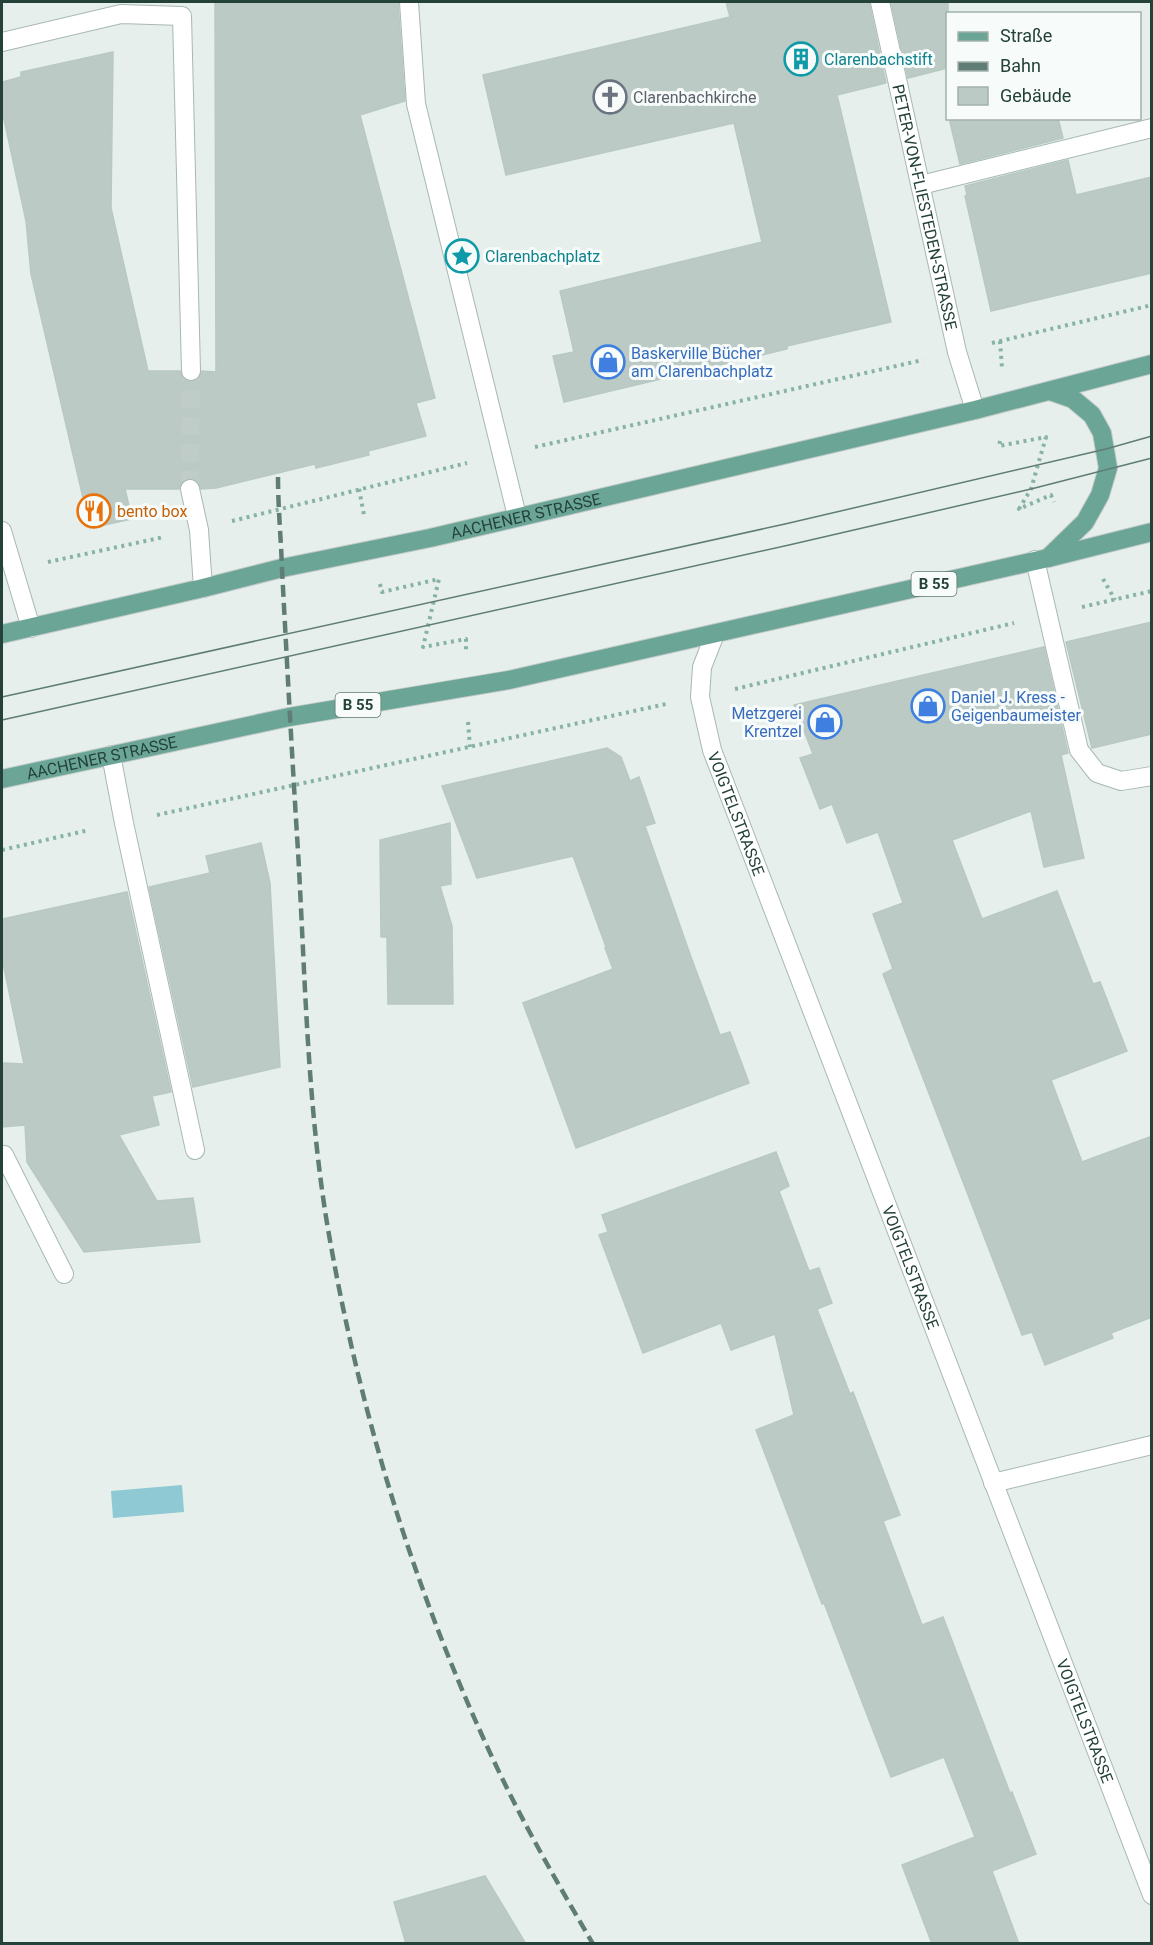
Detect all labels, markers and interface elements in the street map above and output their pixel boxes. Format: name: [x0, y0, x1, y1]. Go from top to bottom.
legend: [946, 12, 1141, 120]
text: Straße: [1000, 25, 1052, 46]
building icon: Clarenbachstift: [783, 41, 819, 77]
place label: Clarenbachstift: [824, 50, 933, 69]
text: Bahn: [1000, 55, 1041, 76]
church icon: Clarenbachkirche: [592, 79, 628, 115]
street label: PETER-VON-FLIESTEDEN-STRASSE: [889, 82, 961, 332]
text: Gebäude: [1000, 85, 1071, 106]
place label: Clarenbachkirche: [633, 88, 756, 107]
place icon: Clarenbachplatz: [444, 238, 480, 274]
place label: Clarenbachplatz: [485, 247, 600, 266]
shop icon: Baskerville Bücher am Clarenbachplatz: [590, 344, 626, 380]
place label: Baskerville Bücher am Clarenbachplatz: [631, 344, 773, 381]
street label: AACHENER STRASSE: [449, 489, 603, 542]
restaurant icon: bento box: [76, 493, 112, 529]
place label: bento box: [117, 502, 187, 521]
road number: B 55: [912, 572, 956, 596]
shop icon: Daniel J. Kress - Geigenbaumeister: [910, 688, 946, 724]
place label: Daniel J. Kress - Geigenbaumeister: [951, 688, 1081, 725]
road number: B 55: [336, 693, 380, 717]
place label: Metzgerei Krentzel: [731, 704, 802, 741]
shop icon: Metzgerei Krentzel: [807, 704, 843, 740]
street label: AACHENER STRASSE: [25, 732, 179, 783]
street label: VOIGTELSTRASSE: [704, 749, 769, 878]
street label: VOIGTELSTRASSE: [878, 1203, 943, 1332]
street label: VOIGTELSTRASSE: [1053, 1656, 1117, 1785]

